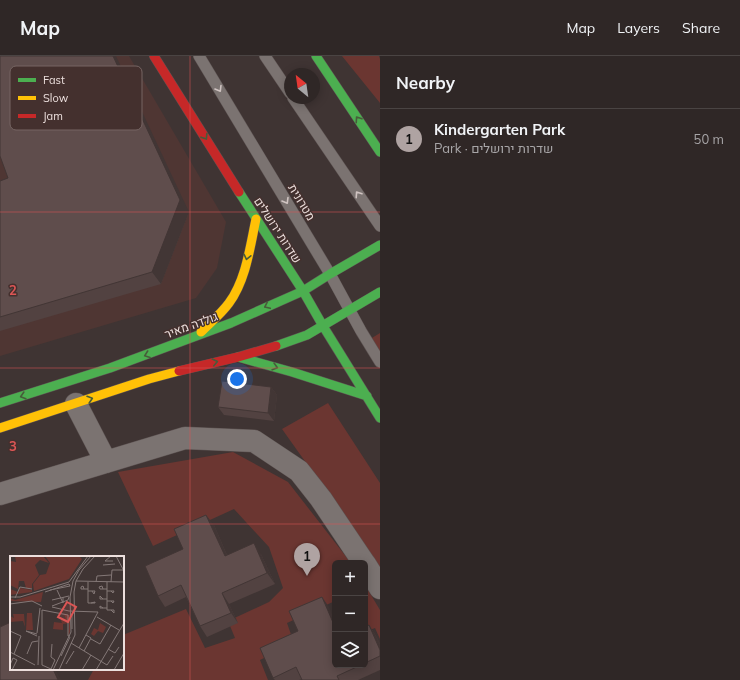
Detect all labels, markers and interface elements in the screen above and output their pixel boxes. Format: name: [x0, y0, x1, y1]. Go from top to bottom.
text: Map: [20, 16, 60, 40]
text: Map: [566, 19, 595, 37]
text: Layers: [617, 19, 660, 37]
text: Share: [682, 19, 720, 37]
legend: [10, 66, 142, 130]
north arrow: [284, 68, 320, 104]
text: Nearby: [396, 72, 455, 93]
text: Fast: [43, 73, 65, 87]
one-way arrow: [214, 85, 222, 92]
text: Slow: [43, 91, 69, 105]
text: Jam: [43, 109, 63, 123]
one-way arrow: [355, 116, 363, 123]
text: Kindergarten Park: [434, 120, 565, 139]
text: 1: [405, 131, 413, 147]
text: 50 m: [694, 131, 724, 147]
one-way arrow: [200, 133, 207, 140]
text: Park · שדרות ירושלים: [434, 140, 553, 156]
street label: מטרונית: [285, 181, 319, 223]
one-way arrow: [356, 191, 363, 198]
street label: שדרות ירושלים: [251, 194, 305, 266]
one-way arrow: [281, 197, 289, 204]
one-way arrow: [244, 254, 252, 260]
text: 2: [9, 282, 17, 298]
one-way arrow: [264, 301, 272, 309]
street label: גולדה מאיר: [162, 308, 220, 342]
one-way arrow: [143, 350, 150, 358]
one-way arrow: [211, 358, 218, 367]
one-way arrow: [272, 362, 279, 371]
your location: [227, 369, 247, 389]
one-way arrow: [20, 391, 27, 400]
one-way arrow: [87, 395, 94, 404]
text: 3: [9, 438, 17, 454]
pin: 1: [294, 543, 320, 576]
inset map: [10, 556, 124, 670]
map controls: [332, 560, 368, 668]
button: +: [332, 560, 368, 596]
button: −: [332, 596, 368, 632]
button: layers: [332, 632, 368, 668]

